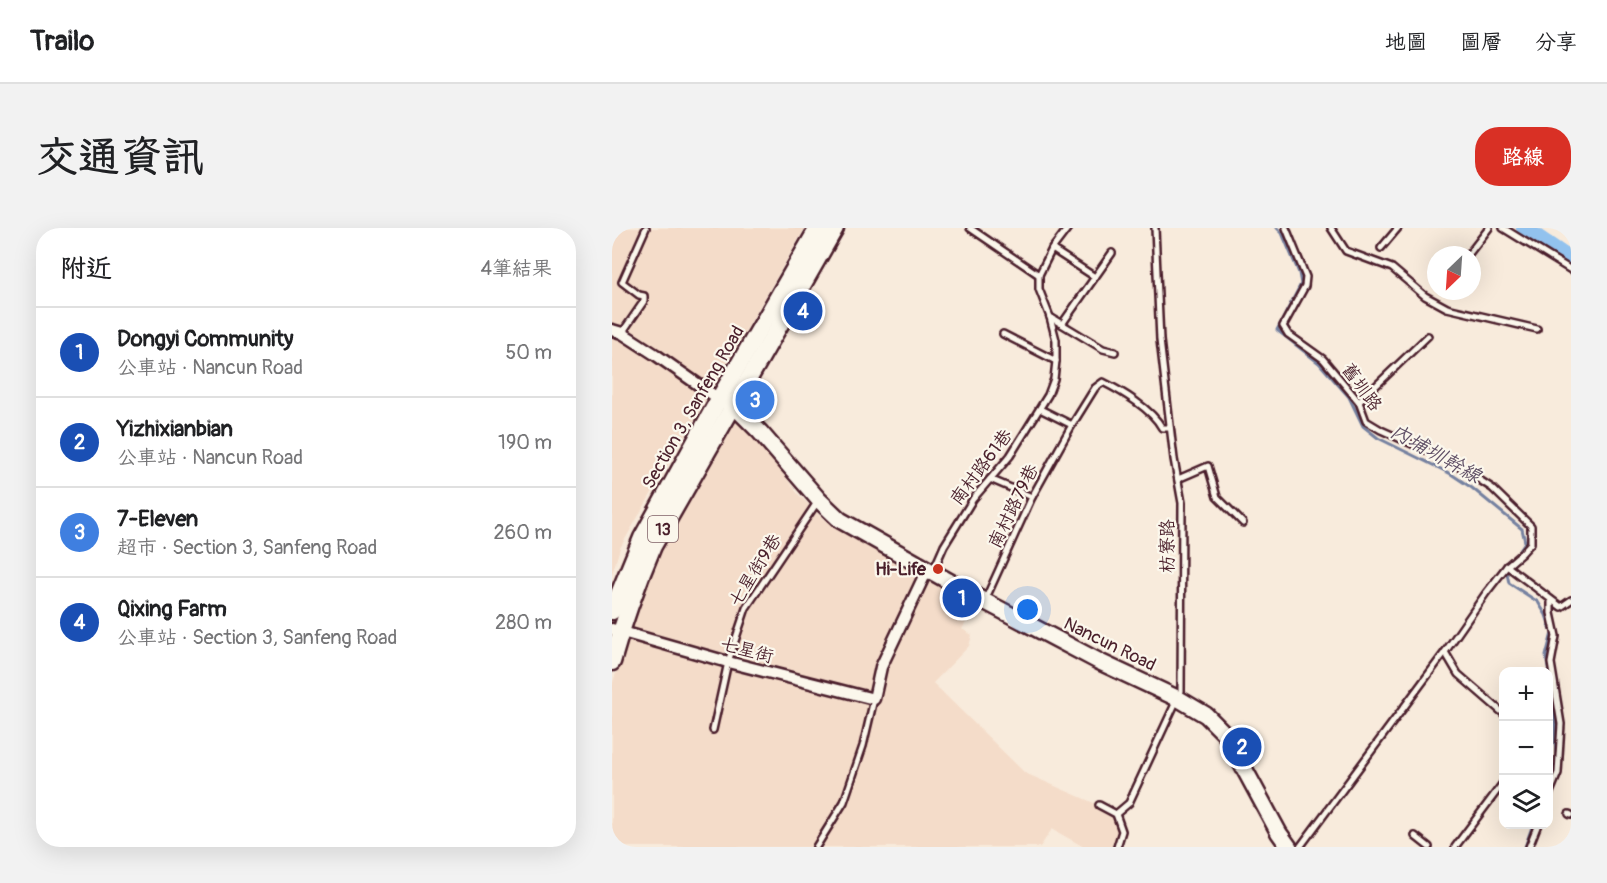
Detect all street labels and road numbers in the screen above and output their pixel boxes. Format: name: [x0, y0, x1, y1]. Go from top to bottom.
street label: Section 3, Sanfeng Road: [637, 321, 750, 493]
street label: 舊圳路: [1336, 359, 1387, 416]
street label: 南村路61巷: [945, 425, 1018, 510]
street label: 南村路79巷: [983, 460, 1044, 552]
road number: 13: [648, 516, 678, 542]
street label: 枋寮路: [1156, 519, 1179, 573]
street label: 七星街9巷: [724, 530, 787, 611]
street label: Nancun Road: [1060, 612, 1160, 677]
street label: 七星街: [718, 632, 776, 669]

